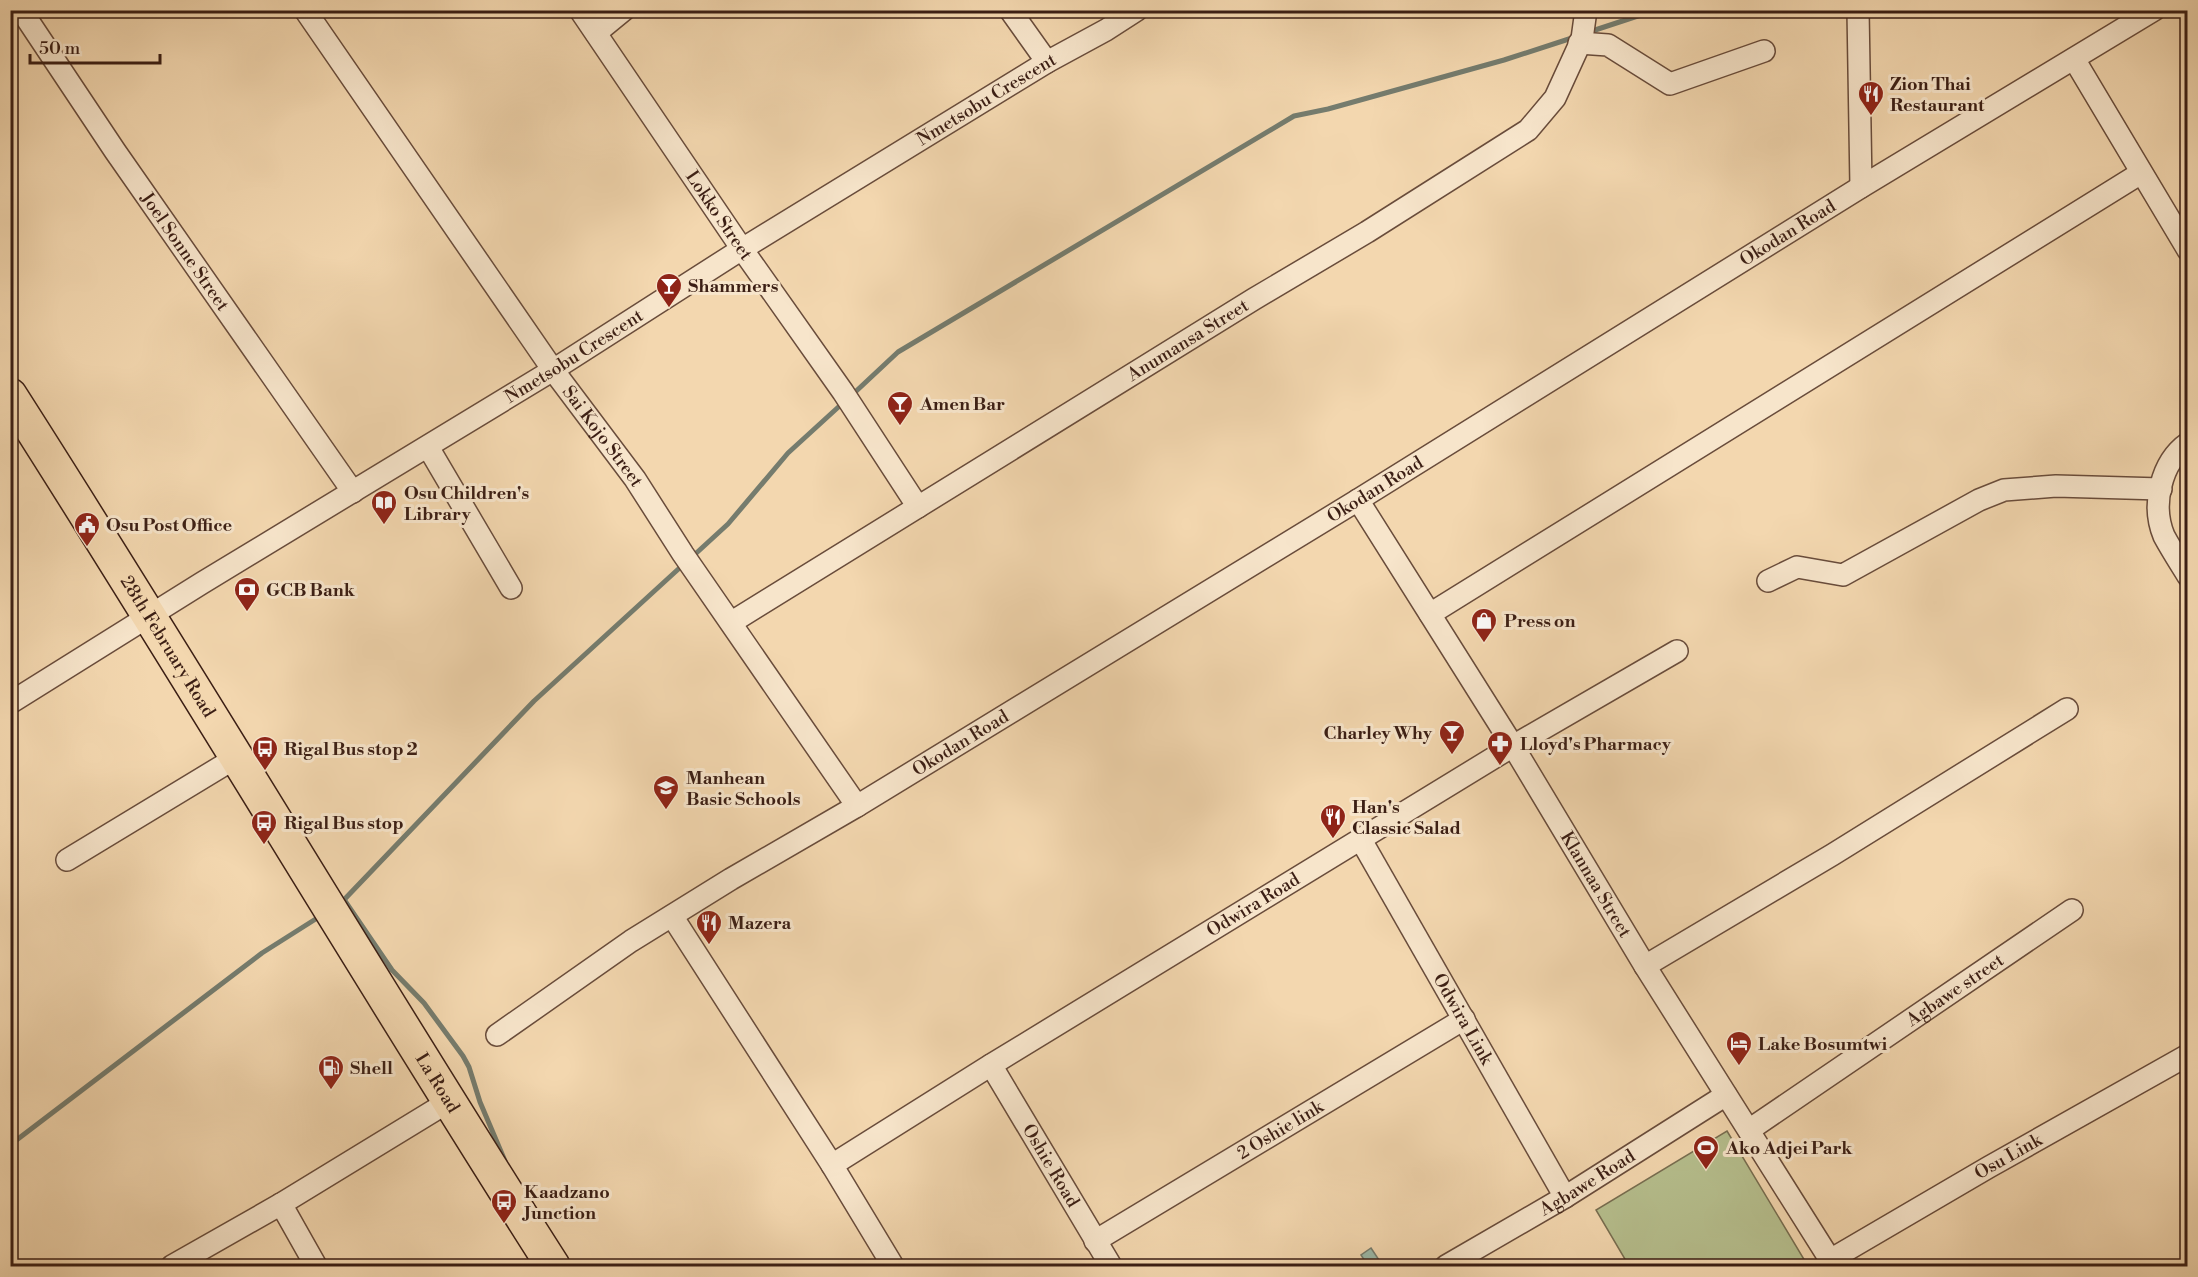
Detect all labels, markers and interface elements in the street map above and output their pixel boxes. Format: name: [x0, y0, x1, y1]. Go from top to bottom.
scale bar: [30, 27, 160, 65]
text: 50 m: [39, 37, 81, 60]
street label: Nmetsobu Crescent: [912, 48, 1060, 151]
place label: Zion Thai Restaurant: [1890, 73, 1985, 117]
restaurant icon: Zion Thai Restaurant: [1856, 79, 1886, 117]
street label: Lokko Street: [681, 166, 758, 265]
street label: Joel Sonne Street: [135, 187, 235, 316]
street label: Okodan Road: [1735, 194, 1841, 271]
bar icon: Shammers: [654, 271, 684, 309]
place label: Shammers: [688, 275, 779, 298]
street label: Anumansa Street: [1122, 293, 1253, 387]
street label: Nmetsobu Crescent: [500, 304, 648, 408]
street label: Sai Kojo Street: [557, 381, 649, 492]
bar icon: Amen Bar: [885, 389, 915, 427]
place label: Amen Bar: [919, 393, 1005, 416]
street label: Okodan Road: [1323, 450, 1428, 528]
place label: Osu Children's Library: [404, 482, 529, 526]
library icon: Osu Children's Library: [369, 488, 399, 526]
public building icon: Osu Post Office: [72, 510, 102, 548]
place label: Osu Post Office: [106, 514, 233, 537]
street label: 28th February Road: [115, 571, 221, 722]
bank icon: GCB Bank: [232, 575, 262, 613]
place label: GCB Bank: [266, 579, 356, 602]
shop icon: Press on: [1469, 606, 1499, 644]
place label: Press on: [1504, 610, 1576, 633]
street label: Okodan Road: [908, 704, 1013, 781]
bar icon: Charley Why: [1437, 718, 1467, 756]
place label: Charley Why: [1324, 722, 1433, 745]
pharmacy icon: Lloyd's Pharmacy: [1485, 729, 1515, 767]
place label: Lloyd's Pharmacy: [1520, 733, 1672, 756]
bus stop icon: Rigal Bus stop 2: [250, 734, 280, 772]
place label: Rigal Bus stop 2: [284, 738, 418, 761]
place label: Manhean Basic Schools: [686, 767, 801, 811]
school or university icon: Manhean Basic Schools: [651, 773, 681, 811]
place label: Han's Classic Salad: [1352, 796, 1461, 840]
restaurant icon: Han's Classic Salad: [1318, 802, 1348, 840]
bus stop icon: Rigal Bus stop: [249, 808, 279, 846]
place label: Rigal Bus stop: [284, 812, 404, 835]
street label: Klannaa Street: [1555, 827, 1637, 942]
street label: Odwira Road: [1202, 867, 1305, 942]
restaurant icon: Mazera: [694, 908, 724, 946]
place label: Mazera: [728, 912, 792, 935]
street label: Agbawe street: [1901, 948, 2009, 1032]
street label: Odwira Link: [1428, 969, 1499, 1070]
hotel icon: Lake Bosumtwi: [1724, 1029, 1754, 1067]
place label: Lake Bosumtwi: [1758, 1033, 1887, 1056]
street label: La Road: [410, 1049, 465, 1118]
fuel station icon: Shell: [316, 1053, 346, 1091]
place label: Shell: [350, 1057, 393, 1080]
street label: 2 Oshie link: [1233, 1094, 1329, 1164]
street label: Oshie Road: [1017, 1120, 1085, 1212]
street label: Osu Link: [1970, 1127, 2047, 1185]
sports icon: Ako Adjei Park: [1691, 1133, 1721, 1171]
place label: Ako Adjei Park: [1725, 1137, 1853, 1160]
street label: Agbawe Road: [1534, 1144, 1640, 1221]
place label: Kaadzano Junction: [521, 1181, 610, 1225]
bus stop icon: Kaadzano Junction: [489, 1187, 519, 1225]

